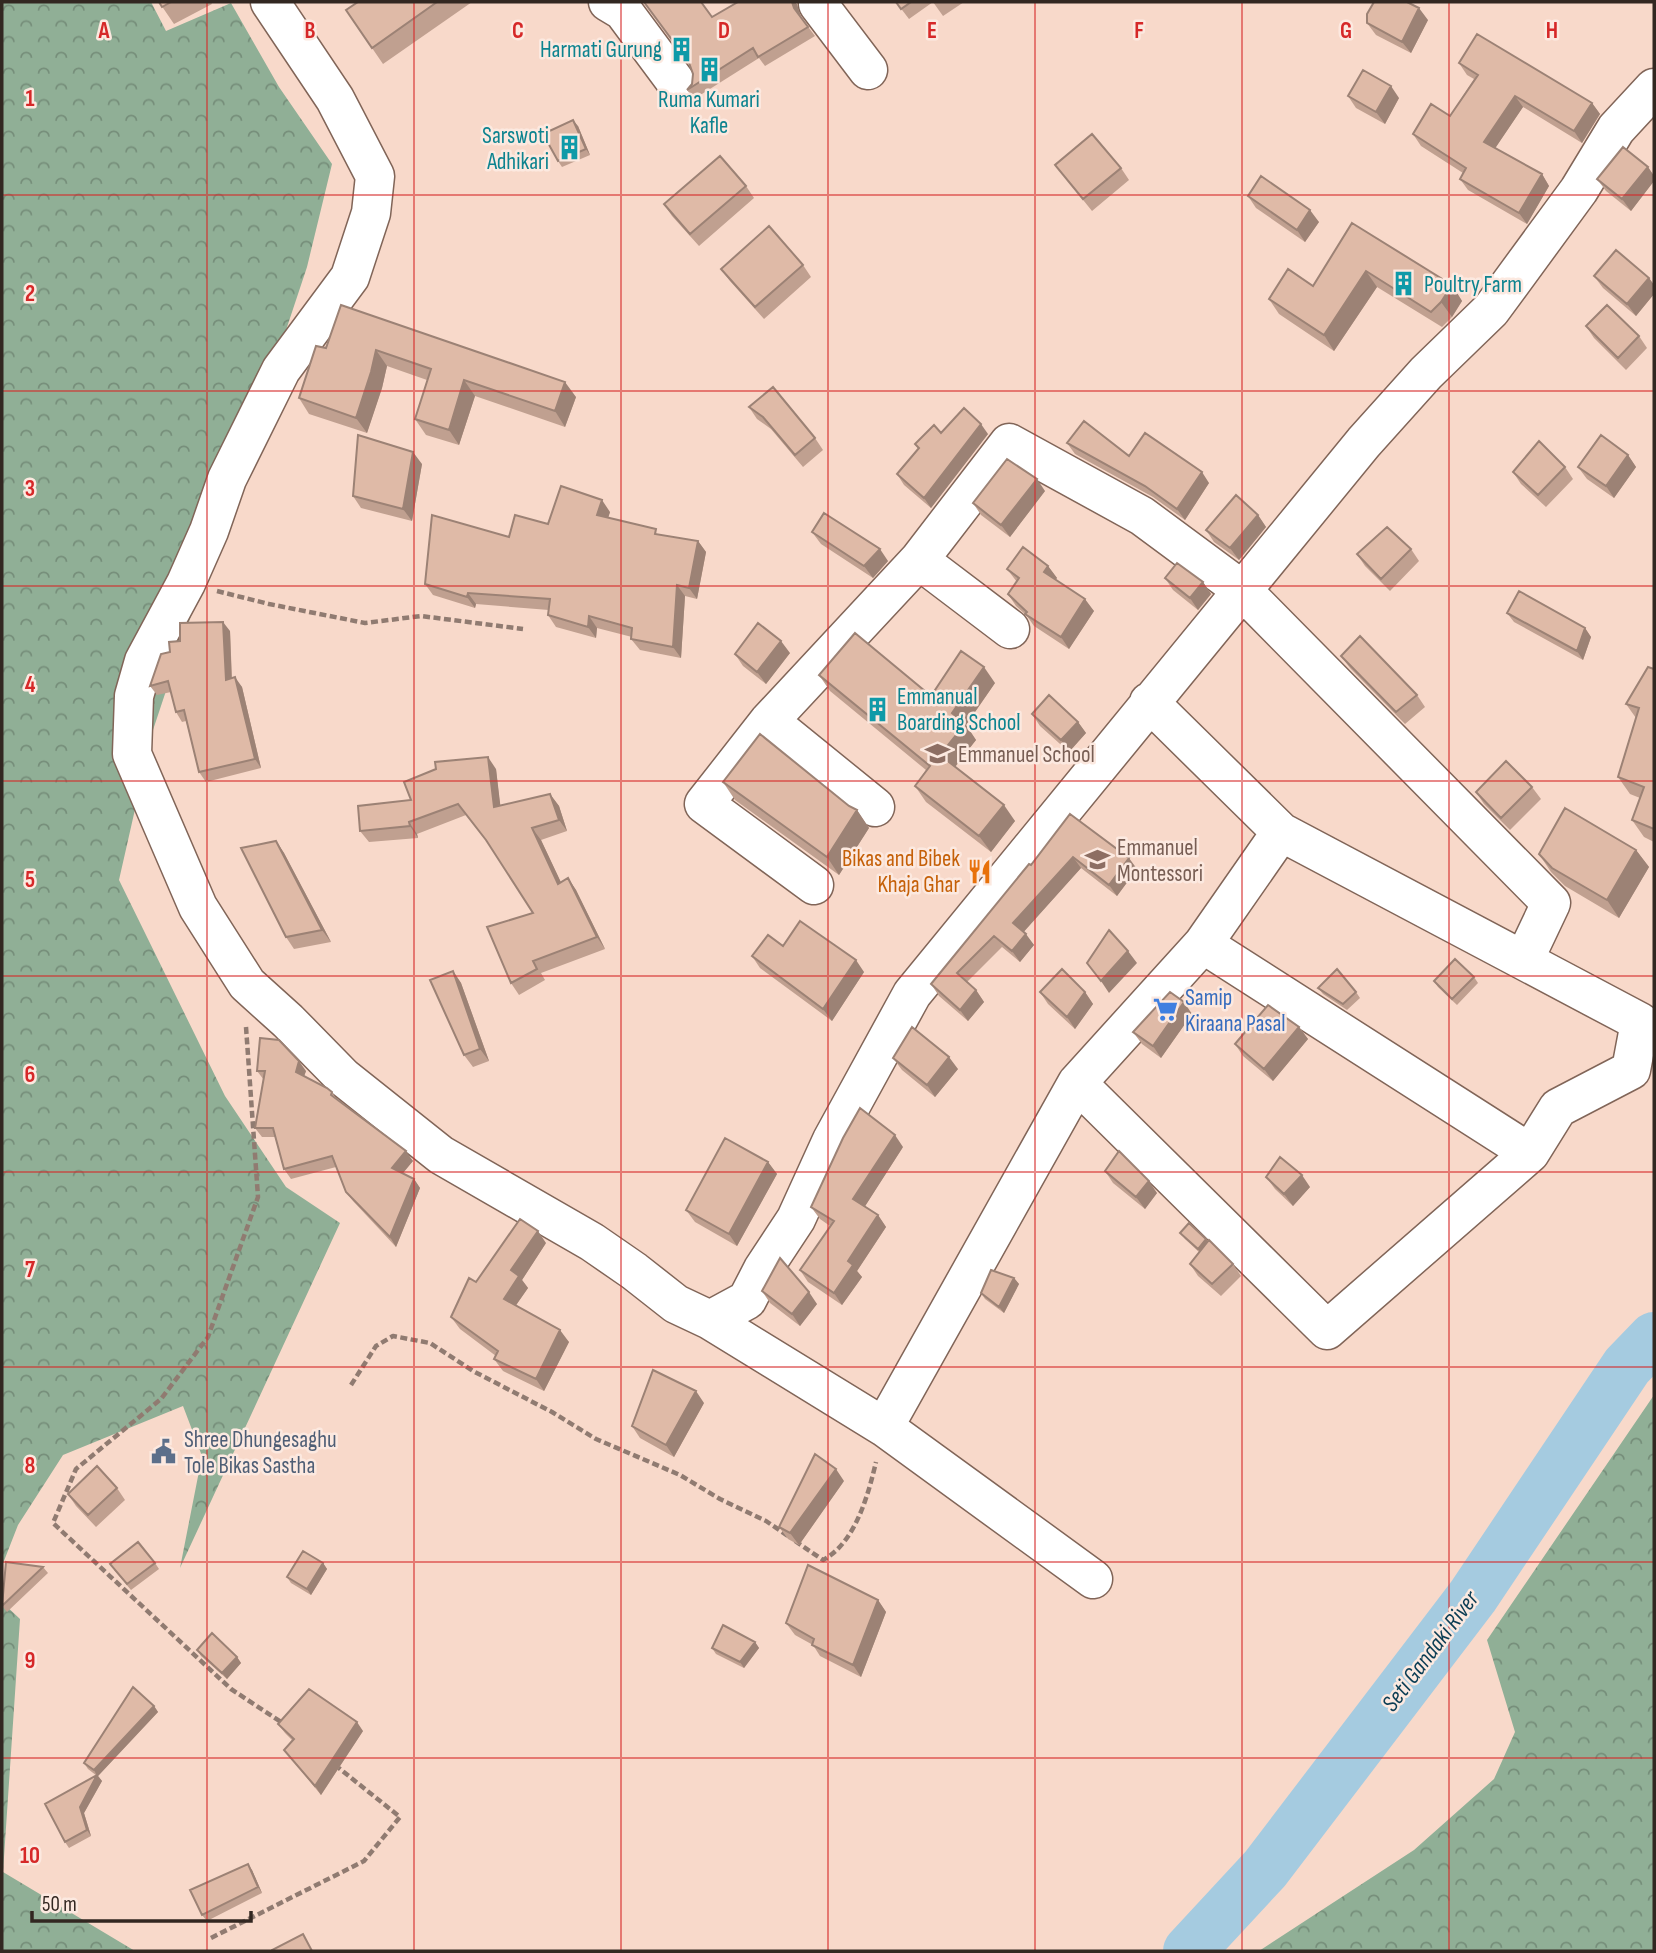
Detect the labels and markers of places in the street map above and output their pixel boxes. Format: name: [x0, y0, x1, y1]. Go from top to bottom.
building icon: Harmati Gurung: [668, 35, 696, 63]
place label: Harmati Gurung: [540, 36, 662, 64]
building icon: Ruma Kumari Kafle: [695, 55, 723, 83]
place label: Ruma Kumari Kafle: [658, 86, 760, 140]
place label: Sarswoti Adhikari: [482, 122, 549, 176]
building icon: Sarswoti Adhikari: [555, 134, 583, 162]
building icon: Poultry Farm: [1390, 270, 1418, 298]
place label: Poultry Farm: [1424, 271, 1522, 299]
place label: Emmanual Boarding School: [897, 683, 1021, 737]
building icon: Emmanual Boarding School: [863, 695, 891, 723]
school or university icon: Emmanuel School: [924, 740, 952, 768]
place label: Emmanuel School: [958, 741, 1095, 769]
place label: Emmanuel Montessori: [1117, 834, 1203, 888]
place label: Bikas and Bibek Khaja Ghar: [842, 845, 960, 899]
school or university icon: Emmanuel Montessori: [1083, 846, 1111, 874]
restaurant icon: Bikas and Bibek Khaja Ghar: [966, 857, 994, 885]
place label: Samip Kiraana Pasal: [1185, 984, 1286, 1038]
supermarket icon: Samip Kiraana Pasal: [1151, 996, 1179, 1024]
place label: Shree Dhungesaghu Tole Bikas Sastha: [184, 1426, 337, 1480]
public building icon: Shree Dhungesaghu Tole Bikas Sastha: [150, 1438, 178, 1466]

